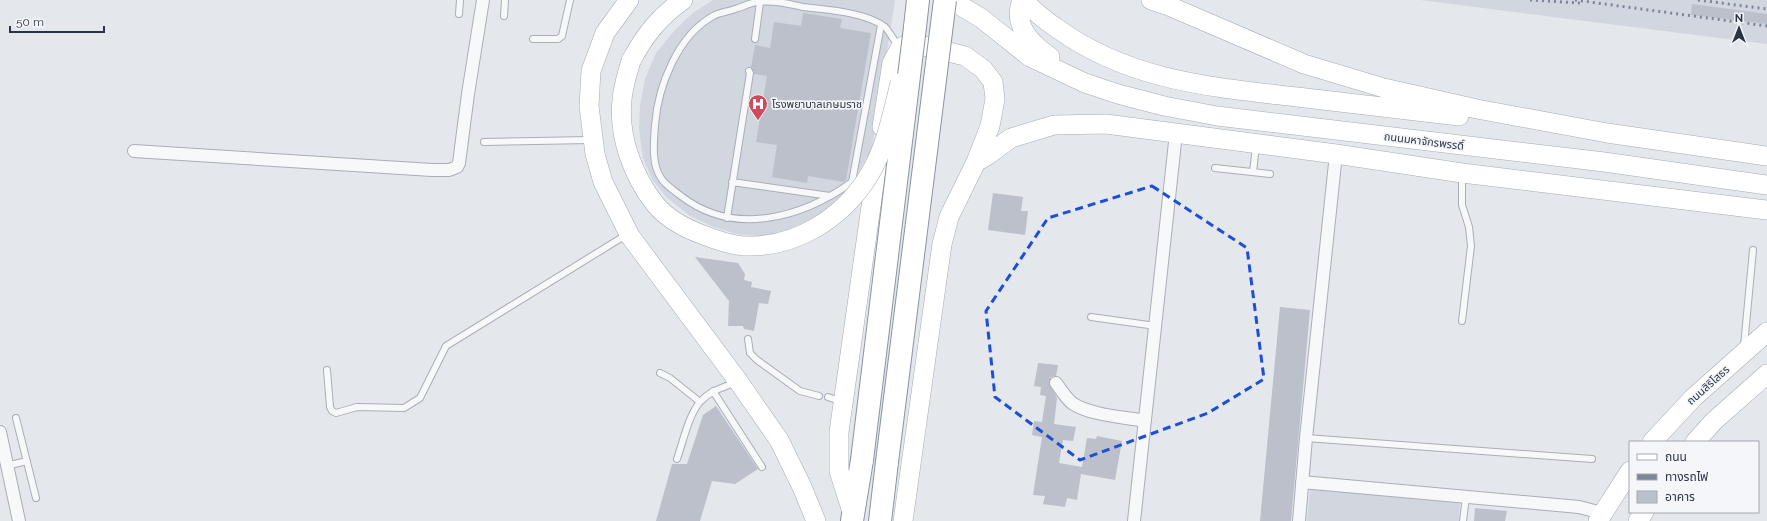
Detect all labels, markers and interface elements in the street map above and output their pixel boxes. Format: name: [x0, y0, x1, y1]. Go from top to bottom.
scale bar: [10, 8, 104, 34]
north arrow: [1719, 8, 1759, 48]
text: N: [1735, 12, 1743, 25]
text: 50 m: [16, 15, 44, 29]
hospital icon: โรงพยาบาลเกษมราช: [747, 93, 769, 121]
place label: โรงพยาบาลเกษมราช: [772, 98, 862, 111]
street label: ถนนมหาจักรพรรดิ์: [1383, 130, 1465, 153]
street label: ถนนสิริโสธร: [1684, 363, 1732, 408]
legend: [1629, 441, 1759, 513]
text: ถนน: [1665, 450, 1687, 464]
text: ทางรถไฟ: [1665, 470, 1708, 484]
text: อาคาร: [1665, 490, 1695, 504]

